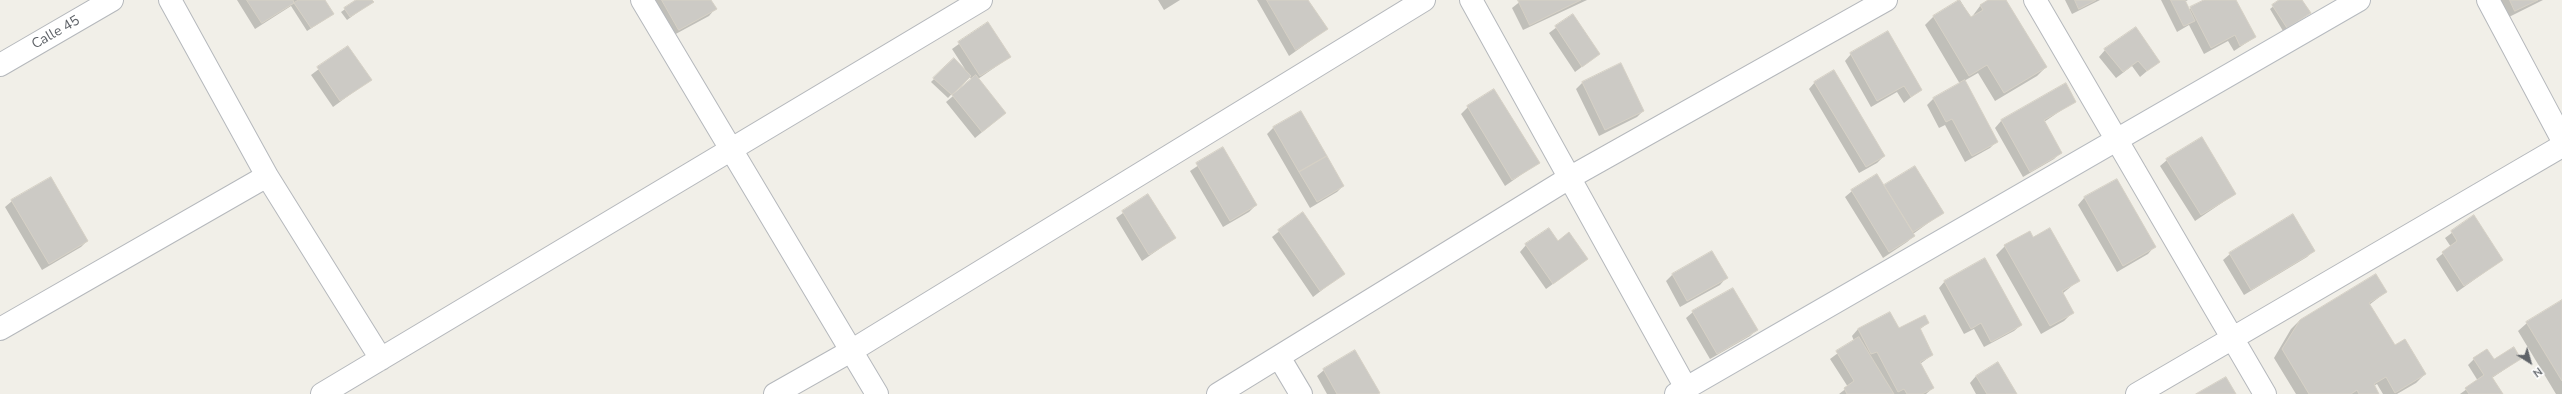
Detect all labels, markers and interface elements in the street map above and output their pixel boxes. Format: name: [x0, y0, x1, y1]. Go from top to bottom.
street label: Calle 45: [29, 13, 83, 53]
north arrow: [2510, 342, 2550, 382]
text: N: [2530, 364, 2545, 380]

